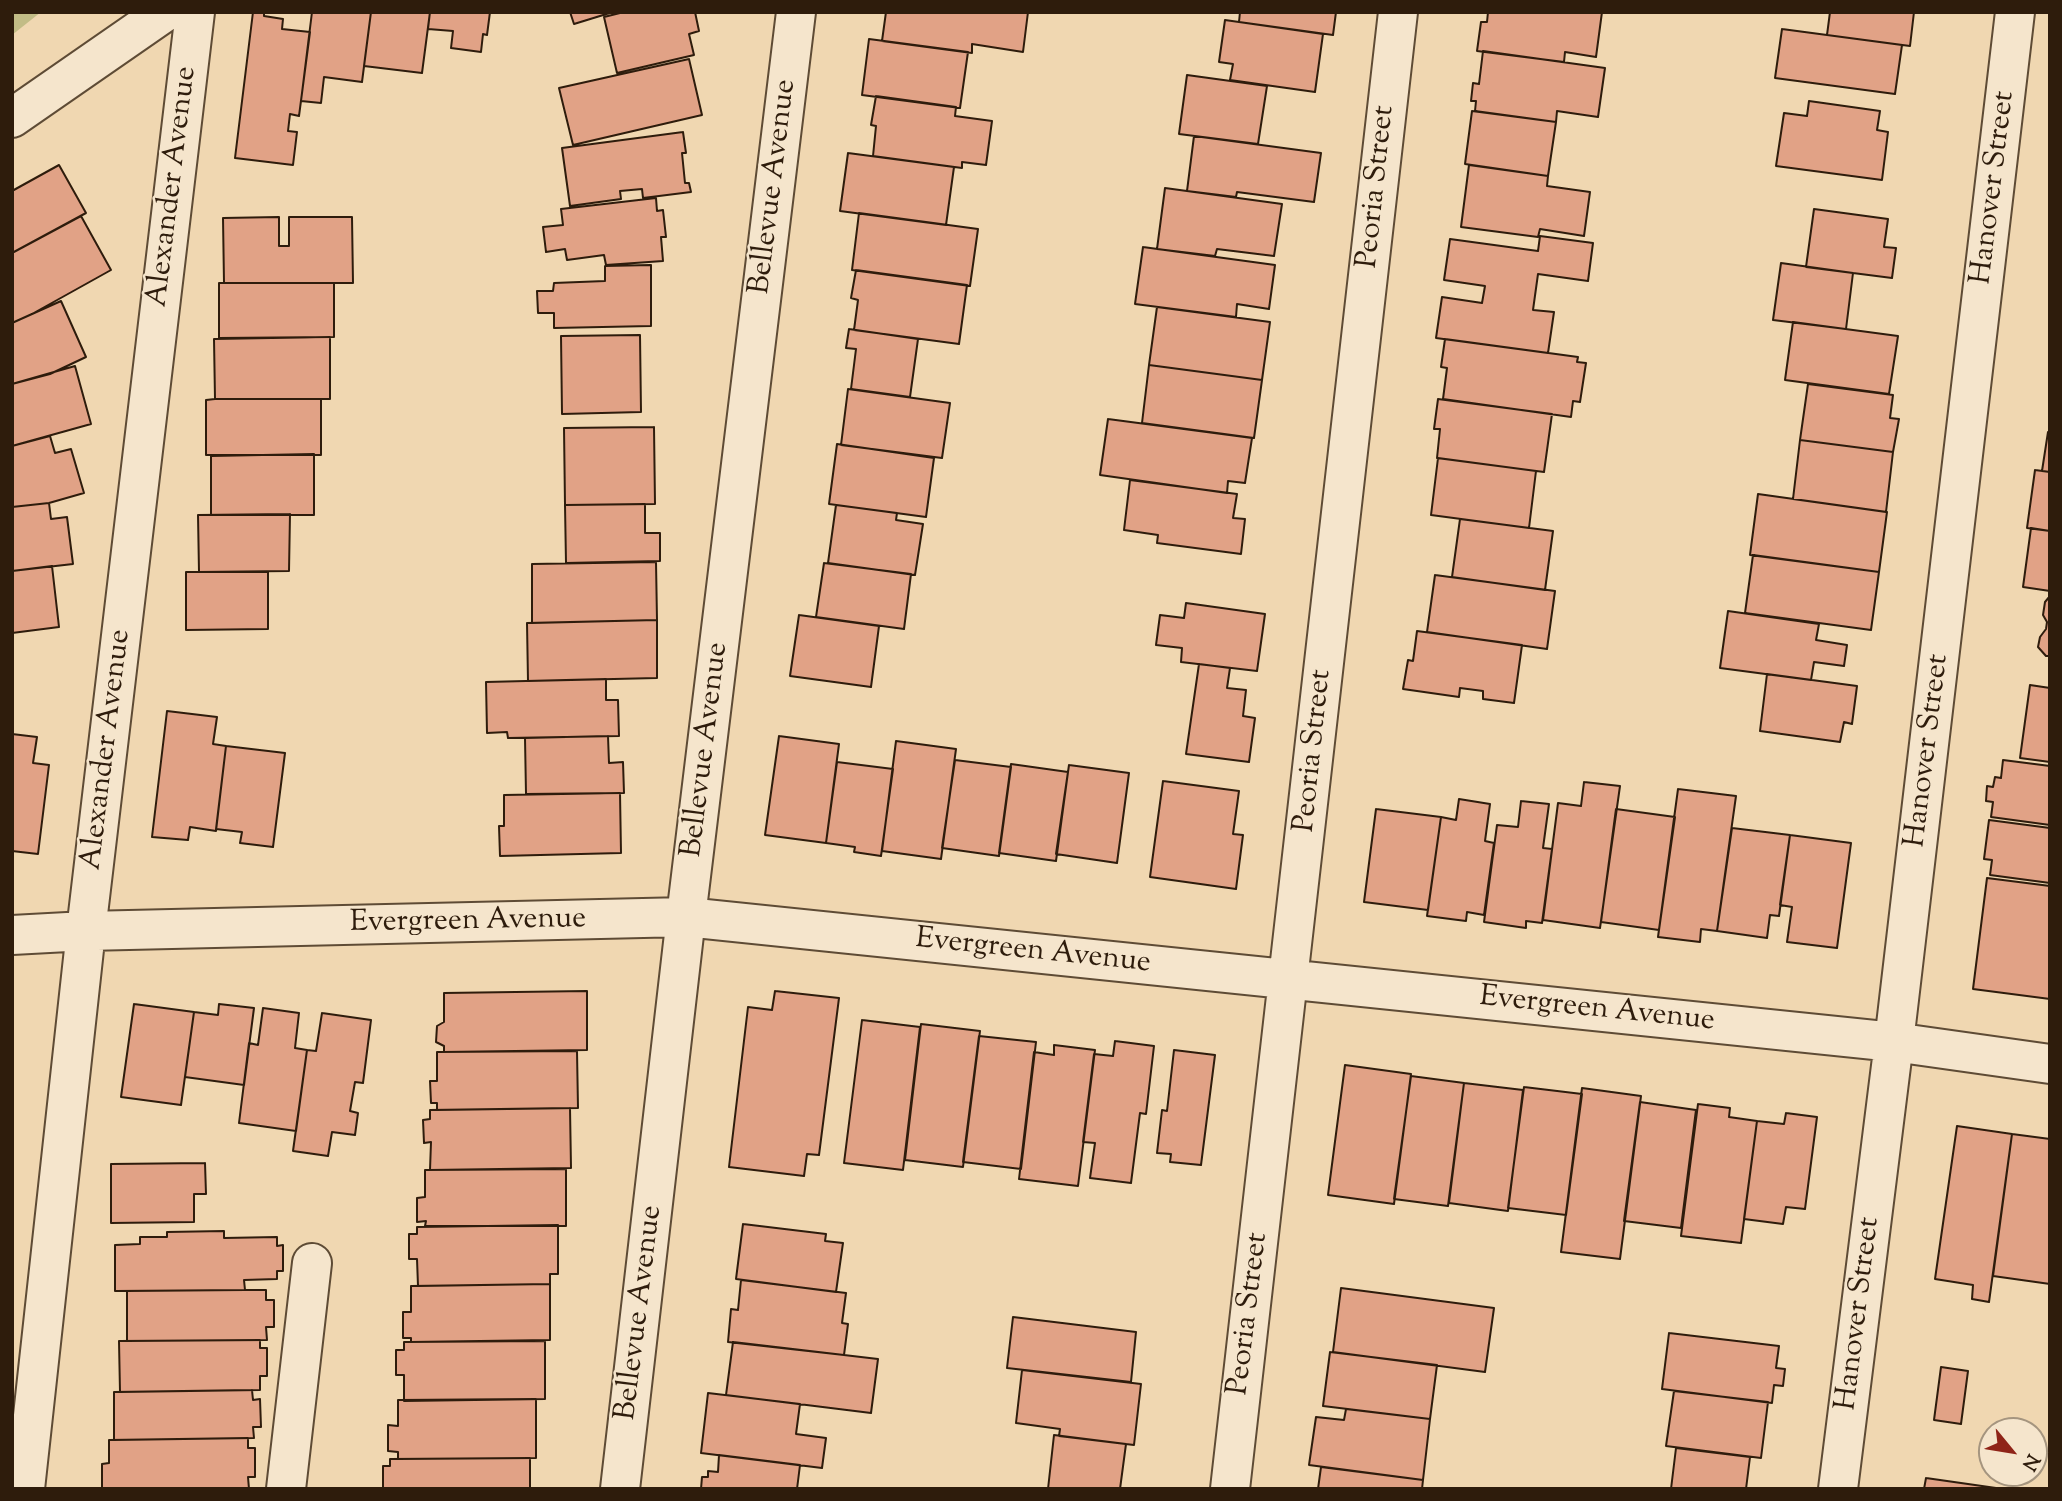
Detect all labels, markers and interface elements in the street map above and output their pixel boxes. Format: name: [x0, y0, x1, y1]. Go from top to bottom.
street label: Alexander Avenue: [141, 65, 207, 309]
street label: Bellevue Avenue: [744, 77, 806, 297]
street label: Hanover Street: [1965, 89, 2025, 287]
street label: Peoria Street: [1352, 104, 1404, 270]
street label: Alexander Avenue: [75, 628, 141, 872]
street label: Bellevue Avenue: [676, 640, 738, 860]
street label: Hanover Street: [1899, 652, 1959, 850]
street label: Peoria Street: [1289, 668, 1341, 834]
street label: Evergreen Avenue: [350, 903, 586, 943]
street label: Evergreen Avenue: [914, 923, 1152, 983]
street label: Evergreen Avenue: [1478, 981, 1716, 1041]
street label: Bellevue Avenue: [610, 1203, 672, 1423]
street label: Hanover Street: [1830, 1215, 1890, 1413]
street label: Peoria Street: [1222, 1231, 1278, 1397]
north arrow: [1978, 1417, 2048, 1487]
text: N: [2014, 1448, 2045, 1475]

